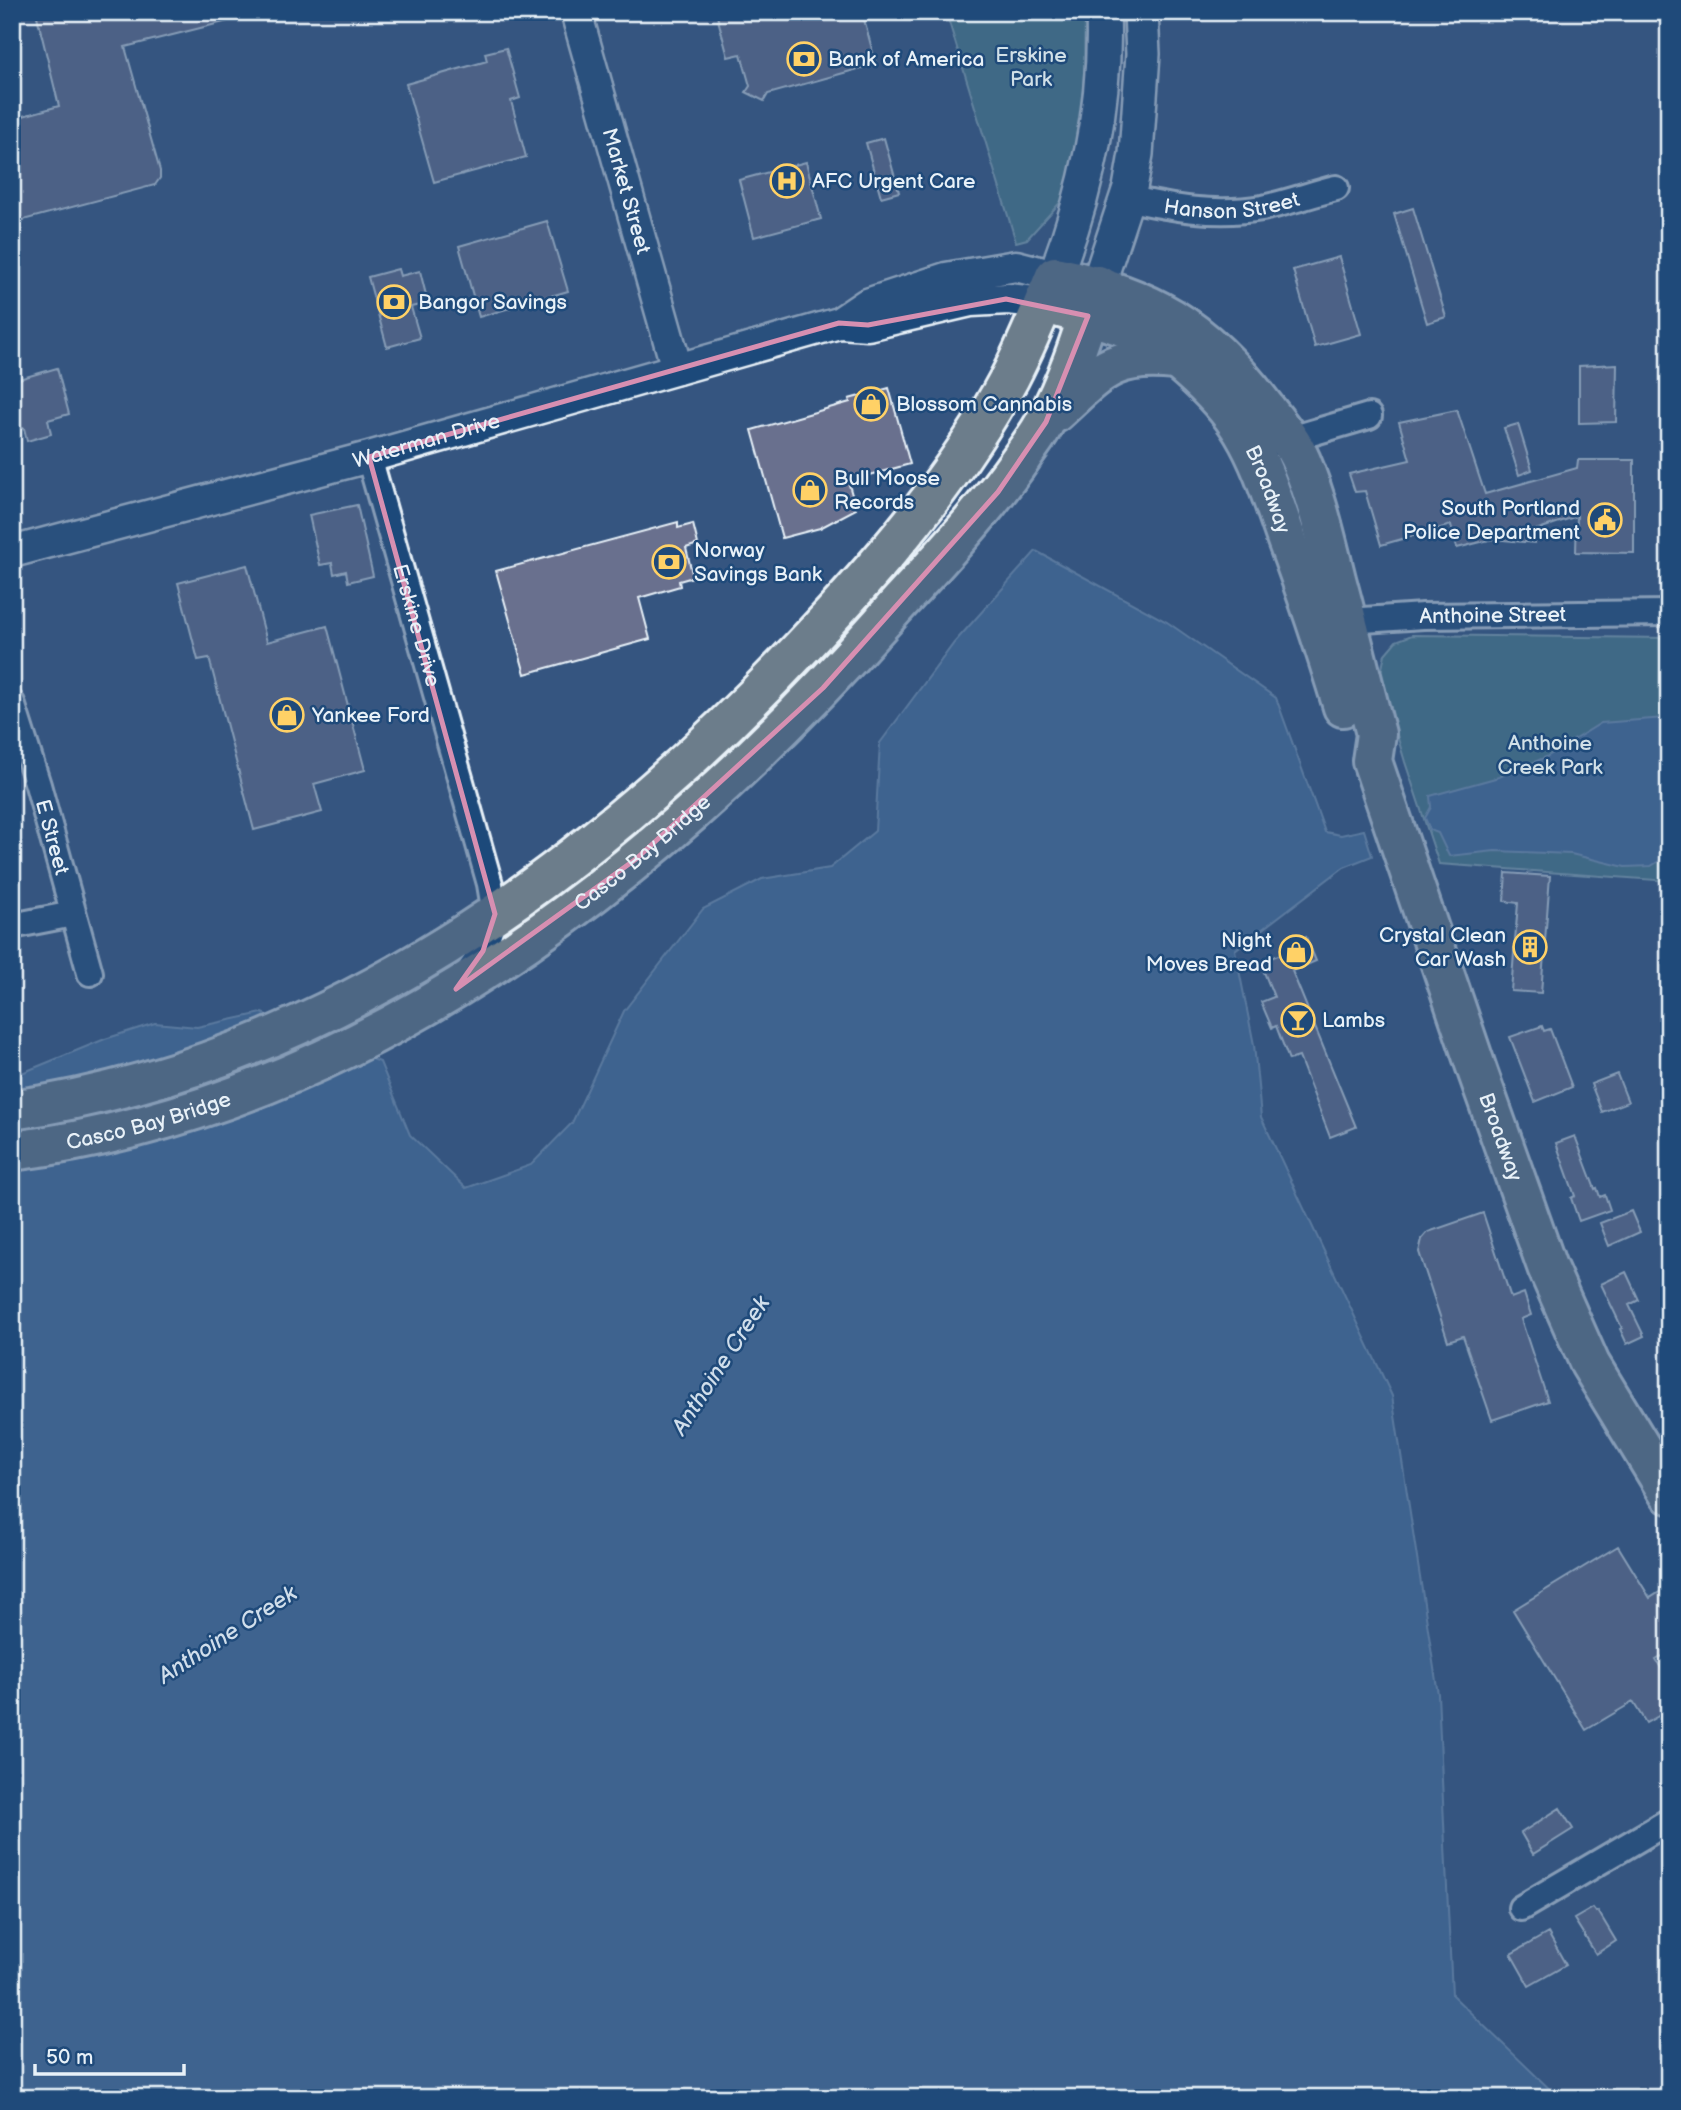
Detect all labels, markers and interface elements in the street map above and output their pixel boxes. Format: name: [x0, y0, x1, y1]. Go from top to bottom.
bank icon: Bank of America: [785, 40, 823, 78]
park label: Erskine Park: [995, 43, 1067, 92]
place label: Bank of America: [828, 47, 984, 72]
street label: Market Street: [597, 125, 656, 257]
hospital icon: AFC Urgent Care: [768, 162, 806, 200]
place label: AFC Urgent Care: [812, 169, 975, 194]
street label: Hanson Street: [1162, 187, 1303, 224]
bank icon: Bangor Savings: [375, 283, 413, 321]
place label: Bangor Savings: [418, 290, 567, 315]
shop icon: Blossom Cannabis: [852, 385, 890, 423]
place label: Blossom Cannabis: [896, 392, 1072, 417]
street label: Waterman Drive: [350, 408, 503, 474]
street label: Broadway: [1239, 441, 1296, 537]
place label: Bull Moose Records: [834, 466, 940, 515]
shop icon: Bull Moose Records: [791, 471, 829, 509]
place label: South Portland Police Department: [1403, 496, 1581, 545]
public building icon: South Portland Police Department: [1586, 501, 1624, 539]
place label: Norway Savings Bank: [694, 538, 823, 587]
bank icon: Norway Savings Bank: [650, 543, 688, 581]
street label: Erskine Drive: [387, 561, 445, 690]
street label: Anthoine Street: [1419, 602, 1567, 629]
shop icon: Yankee Ford: [268, 696, 306, 734]
place label: Yankee Ford: [311, 703, 430, 728]
park label: Anthoine Creek Park: [1497, 731, 1603, 780]
street label: Casco Bay Bridge: [569, 789, 716, 917]
street label: E Street: [30, 797, 74, 878]
place label: Crystal Clean Car Wash: [1379, 923, 1506, 972]
place label: Night Moves Bread: [1146, 928, 1273, 977]
building icon: Crystal Clean Car Wash: [1511, 928, 1549, 966]
shop icon: Night Moves Bread: [1277, 933, 1315, 971]
bar icon: Lambs: [1279, 1001, 1317, 1039]
place label: Lambs: [1322, 1008, 1385, 1033]
street label: Casco Bay Bridge: [64, 1087, 234, 1155]
street label: Broadway: [1473, 1090, 1528, 1185]
water label: Anthoine Creek: [665, 1290, 777, 1441]
water label: Anthoine Creek: [152, 1579, 303, 1691]
scale bar: [35, 2033, 184, 2077]
text: 50 m: [46, 2045, 93, 2070]

